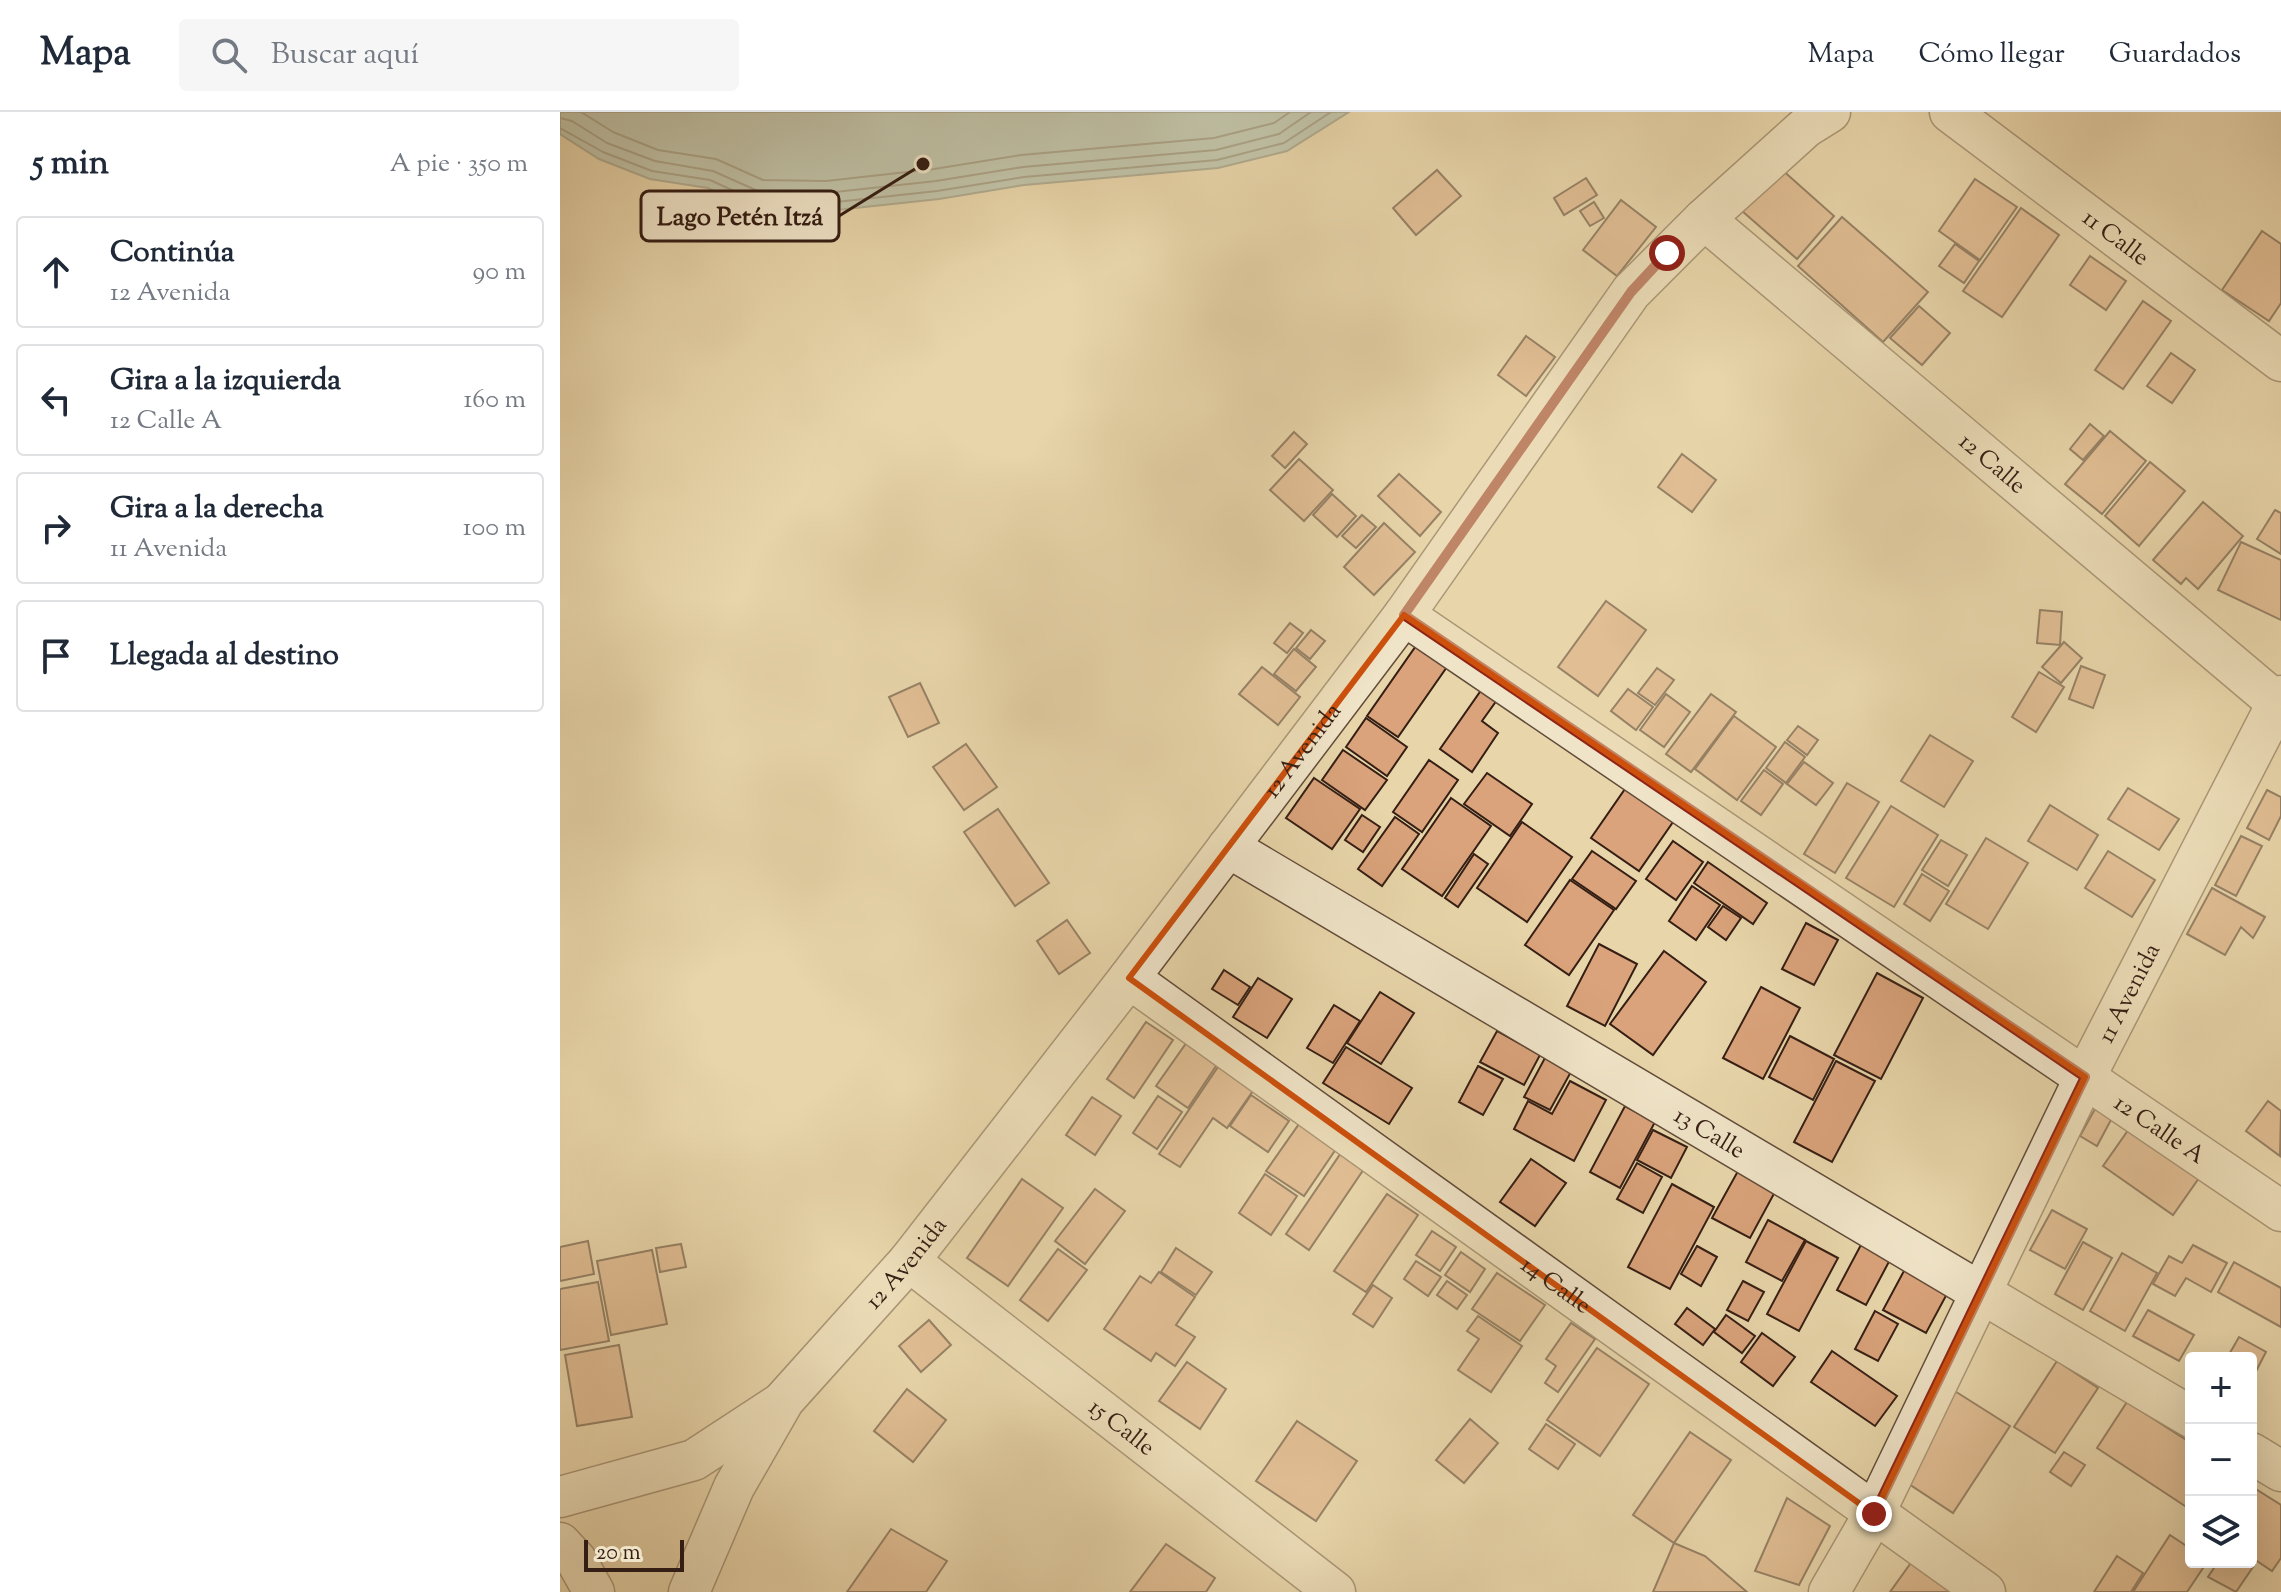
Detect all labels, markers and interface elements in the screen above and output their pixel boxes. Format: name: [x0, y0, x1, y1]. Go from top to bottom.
search box: [179, 19, 739, 91]
text: Mapa: [40, 28, 131, 82]
icon: search: [207, 33, 251, 77]
text: Buscar aquí: [271, 34, 419, 77]
text: Mapa: [1808, 35, 1874, 75]
text: Cómo llegar: [1918, 35, 2065, 75]
text: Guardados: [2109, 35, 2241, 75]
text: 5 min: [32, 140, 109, 189]
text: A pie · 350 m: [390, 146, 528, 183]
callout: Lago Petén Itzá: [641, 191, 839, 241]
text: Lago Petén Itzá: [657, 200, 823, 237]
street label: 11 Calle: [2074, 202, 2156, 275]
text: Continúa: [110, 232, 235, 275]
route start: [1649, 235, 1685, 271]
icon: ahead: [34, 250, 78, 294]
text: 90 m: [473, 254, 526, 291]
text: 12 Avenida: [110, 275, 231, 312]
text: Gira a la izquierda: [110, 360, 341, 403]
icon: left: [34, 378, 78, 422]
text: 160 m: [463, 382, 526, 419]
text: 12 Calle A: [110, 403, 222, 440]
street label: 12 Calle: [1950, 426, 2033, 503]
text: Gira a la derecha: [110, 488, 324, 531]
icon: right: [34, 506, 78, 550]
text: 100 m: [463, 510, 526, 547]
text: 11 Avenida: [110, 531, 227, 568]
icon: arrive: [34, 634, 78, 678]
text: Llegada al destino: [110, 635, 339, 678]
street label: 12 Avenida: [1256, 697, 1350, 806]
street label: 11 Avenida: [2090, 938, 2170, 1050]
street label: 12 Calle A: [2106, 1087, 2212, 1174]
street label: 13 Calle: [1667, 1100, 1751, 1168]
street label: 12 Avenida: [858, 1211, 956, 1318]
street label: 14 Calle: [1513, 1249, 1598, 1323]
map controls: [2185, 1352, 2257, 1568]
button: +: [2185, 1352, 2257, 1424]
street label: 15 Calle: [1081, 1392, 1161, 1465]
button: −: [2185, 1424, 2257, 1496]
route end: [1856, 1496, 1892, 1532]
button: layers: [2185, 1496, 2257, 1568]
scale bar: [584, 1536, 684, 1572]
text: 20 m: [596, 1538, 641, 1570]

